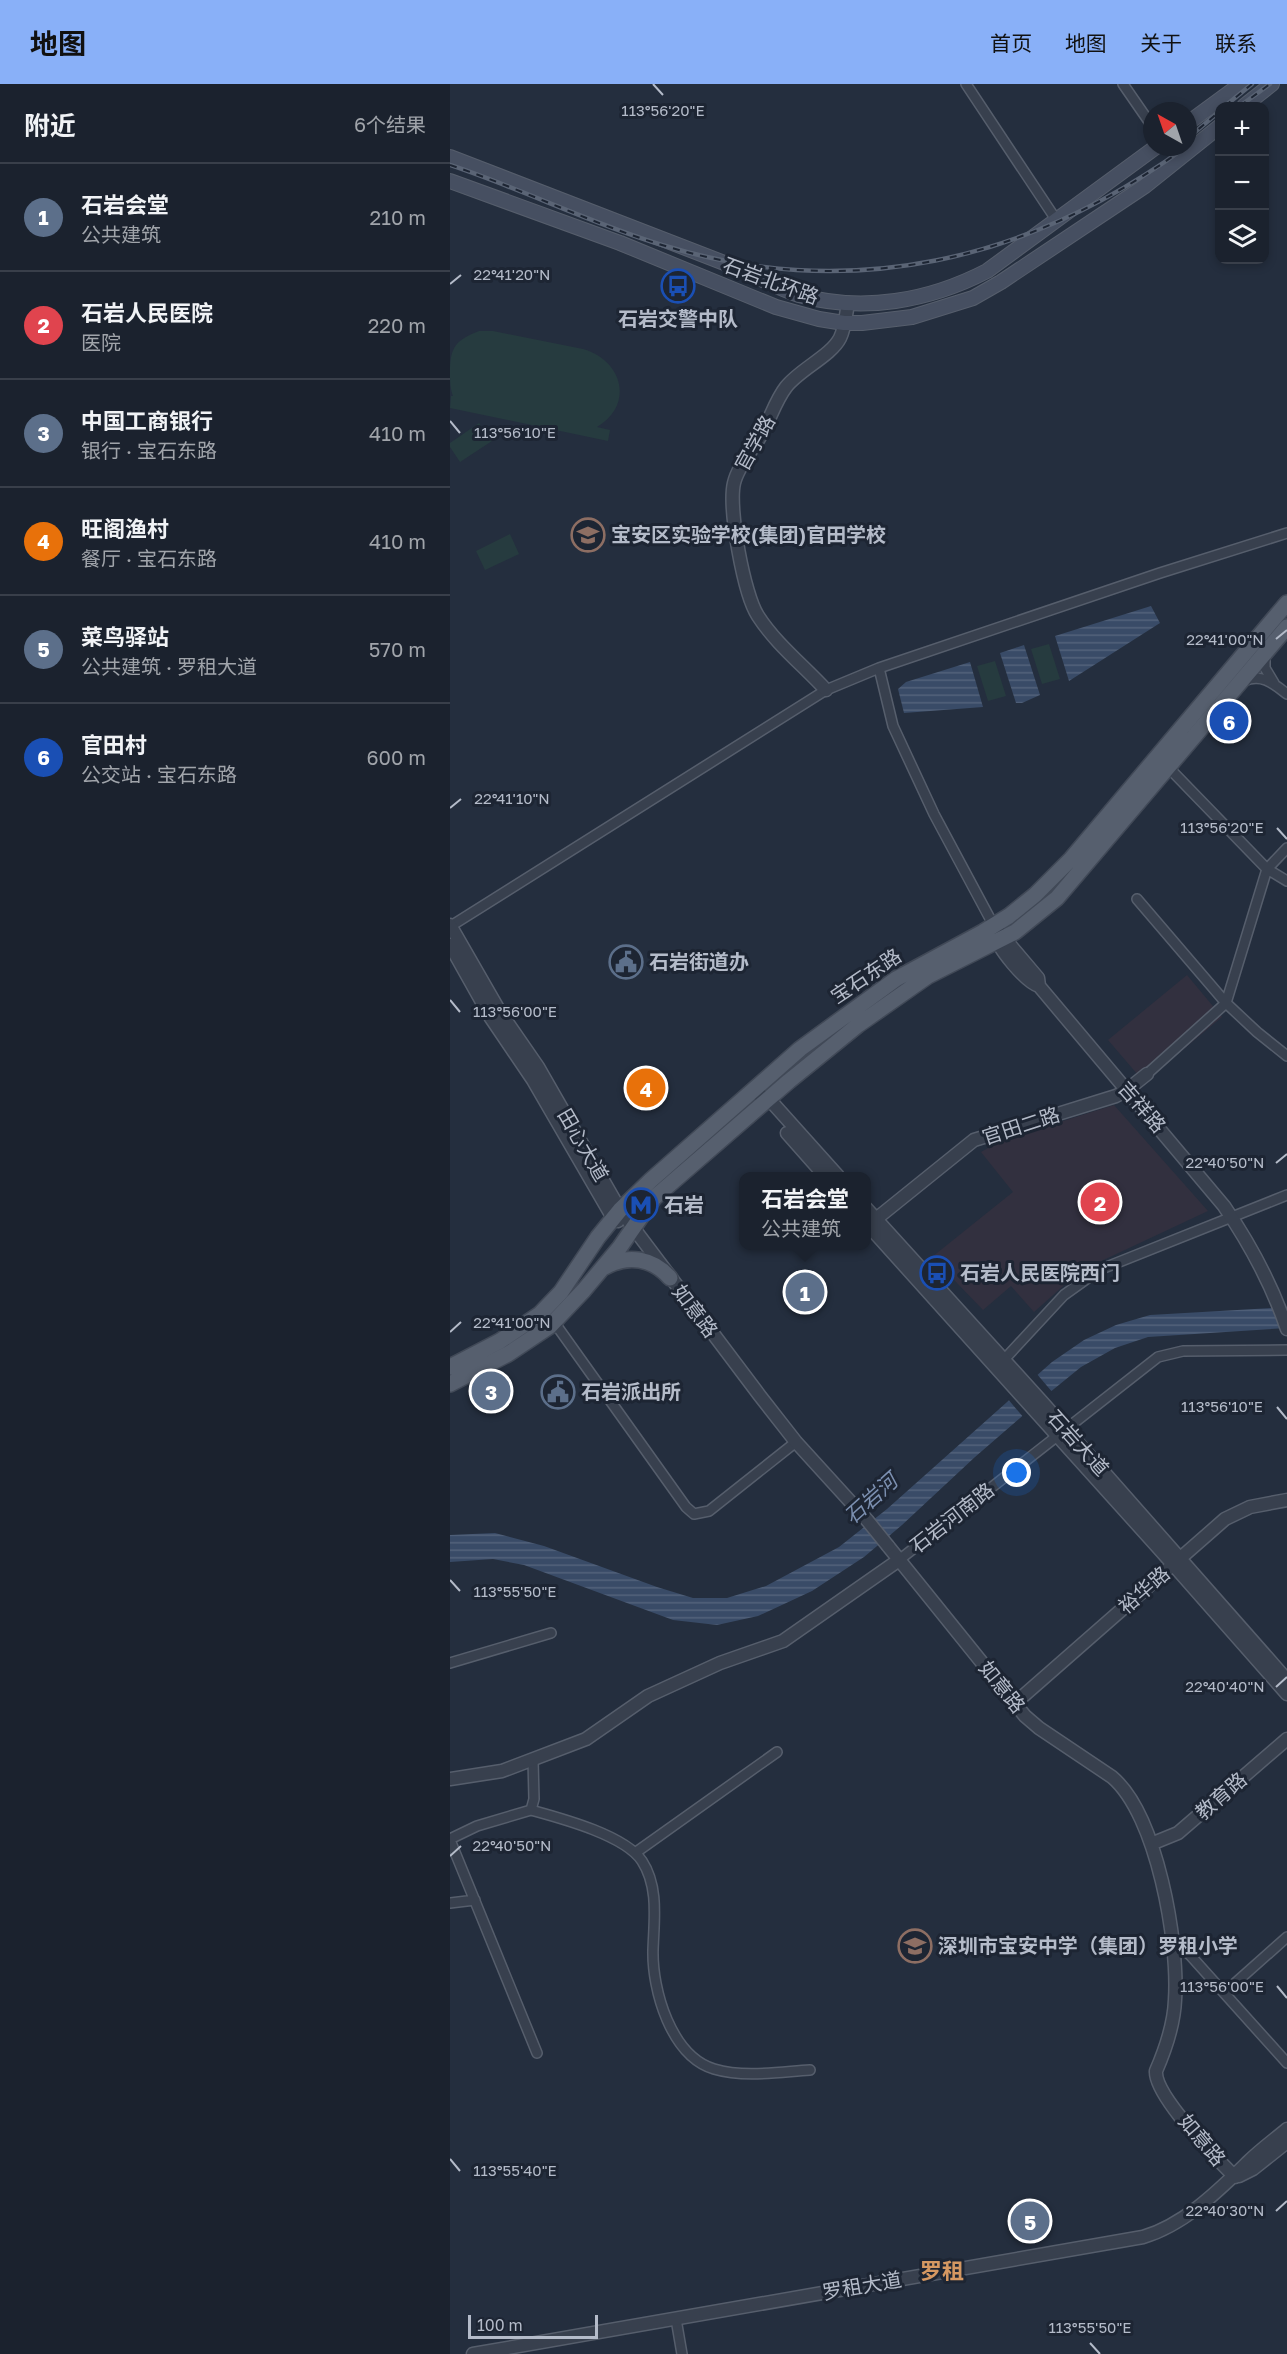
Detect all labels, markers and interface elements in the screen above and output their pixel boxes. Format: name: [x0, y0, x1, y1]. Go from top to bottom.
text: 地图: [30, 27, 86, 60]
text: 首页: [990, 30, 1032, 56]
text: 地图: [1065, 30, 1107, 56]
text: 关于: [1140, 30, 1182, 56]
text: 联系: [1215, 30, 1257, 56]
text: 113°56'20"E: [621, 101, 705, 119]
north arrow: [1143, 102, 1197, 156]
map controls: [1215, 102, 1269, 264]
button: +: [1215, 102, 1269, 156]
text: 附近: [24, 110, 76, 141]
text: 6个结果: [354, 112, 426, 136]
button: −: [1215, 156, 1269, 210]
text: 石岩会堂: [81, 191, 169, 218]
text: 1: [38, 205, 49, 229]
text: 210 m: [370, 205, 426, 229]
button: layers: [1215, 210, 1269, 264]
text: 公共建筑: [81, 222, 161, 246]
street label: 石岩北环路: [720, 252, 822, 308]
text: 22°41'20"N: [474, 265, 550, 283]
bus stop icon: 石岩交警中队: [660, 268, 696, 304]
text: 石岩人民医院: [81, 299, 213, 326]
place label: 石岩交警中队: [618, 306, 738, 330]
text: 2: [37, 313, 50, 337]
text: 220 m: [368, 313, 426, 337]
text: 医院: [81, 330, 121, 354]
text: 中国工商银行: [81, 407, 213, 434]
street label: 官学路: [729, 410, 779, 475]
text: 3: [37, 421, 50, 445]
text: 410 m: [369, 421, 426, 445]
text: 113°56'10"E: [474, 423, 556, 441]
text: 银行 · 宝石东路: [81, 438, 217, 462]
text: 旺阁渔村: [81, 515, 169, 542]
school or university icon: 宝安区实验学校(集团)官田学校: [570, 517, 606, 553]
place label: 宝安区实验学校(集团)官田学校: [611, 522, 886, 546]
text: 4: [37, 529, 50, 553]
text: 410 m: [369, 529, 426, 553]
text: 餐厅 · 宝石东路: [81, 546, 217, 570]
text: 菜鸟驿站: [81, 623, 169, 650]
text: 22°41'00"N: [1186, 630, 1264, 648]
text: 5: [37, 637, 50, 661]
text: 570 m: [369, 637, 426, 661]
text: 公共建筑 · 罗租大道: [81, 654, 257, 678]
pin: 6: [1210, 698, 1248, 744]
text: 官田村: [81, 731, 147, 758]
text: 6: [37, 745, 50, 769]
text: 600 m: [366, 745, 426, 769]
text: 公交站 · 宝石东路: [81, 762, 237, 786]
text: 22°41'10"N: [474, 789, 550, 807]
text: 113°56'20"E: [1180, 818, 1264, 836]
street label: 宝石东路: [826, 943, 905, 1007]
public building icon: 石岩街道办: [608, 944, 644, 980]
place label: 石岩街道办: [649, 949, 749, 973]
text: 113°56'00"E: [473, 1002, 557, 1020]
pin: 4: [626, 1066, 666, 1110]
street label: 吉祥路: [1114, 1076, 1171, 1137]
street label: 官田二路: [979, 1101, 1062, 1149]
street label: 田心大道: [553, 1104, 614, 1185]
text: 22°40'50"N: [1186, 1153, 1264, 1171]
popup: [739, 1172, 871, 1250]
pin: 2: [1080, 1180, 1120, 1224]
text: 石岩会堂: [761, 1185, 849, 1212]
metro station icon: 石岩: [623, 1187, 659, 1223]
place label: 石岩: [664, 1192, 704, 1216]
text: 公共建筑: [761, 1216, 841, 1240]
bus stop icon: 石岩人民医院西门: [919, 1255, 955, 1291]
place label: 石岩人民医院西门: [960, 1260, 1120, 1284]
pin: 1: [786, 1270, 824, 1314]
street label: 如意路: [668, 1279, 723, 1342]
text: 22°41'00"N: [473, 1313, 551, 1331]
pin: 3: [472, 1368, 510, 1414]
public building icon: 石岩派出所: [540, 1374, 576, 1410]
place label: 石岩派出所: [581, 1379, 681, 1403]
text: 113°56'10"E: [1181, 1397, 1263, 1415]
street label: 石岩大道: [1043, 1405, 1114, 1480]
your location: [1002, 1458, 1031, 1487]
water label: 石岩河: [838, 1465, 905, 1529]
street label: 石岩河南路: [905, 1477, 998, 1557]
street label: 裕华路: [1113, 1561, 1174, 1618]
text: 113°55'50"E: [474, 1582, 556, 1600]
street label: 如意路: [975, 1656, 1031, 1717]
text: 22°40'40"N: [1185, 1677, 1265, 1695]
street label: 教育路: [1190, 1767, 1251, 1824]
text: 22°40'50"N: [473, 1836, 551, 1854]
school or university icon: 深圳市宝安中学（集团）罗租小学: [897, 1928, 933, 1964]
place label: 深圳市宝安中学（集团）罗租小学: [938, 1933, 1238, 1957]
text: 113°56'00"E: [1180, 1977, 1264, 1995]
street label: 如意路: [1174, 2109, 1231, 2170]
text: 113°55'40"E: [473, 2161, 557, 2179]
pin: 5: [1010, 2198, 1050, 2244]
text: 22°40'30"N: [1186, 2201, 1264, 2219]
district label: 罗租: [920, 2257, 964, 2284]
street label: 罗租大道: [820, 2266, 903, 2304]
scale bar: [468, 2312, 598, 2340]
text: 100 m: [477, 2315, 523, 2335]
text: 113°55'50"E: [1049, 2318, 1131, 2336]

